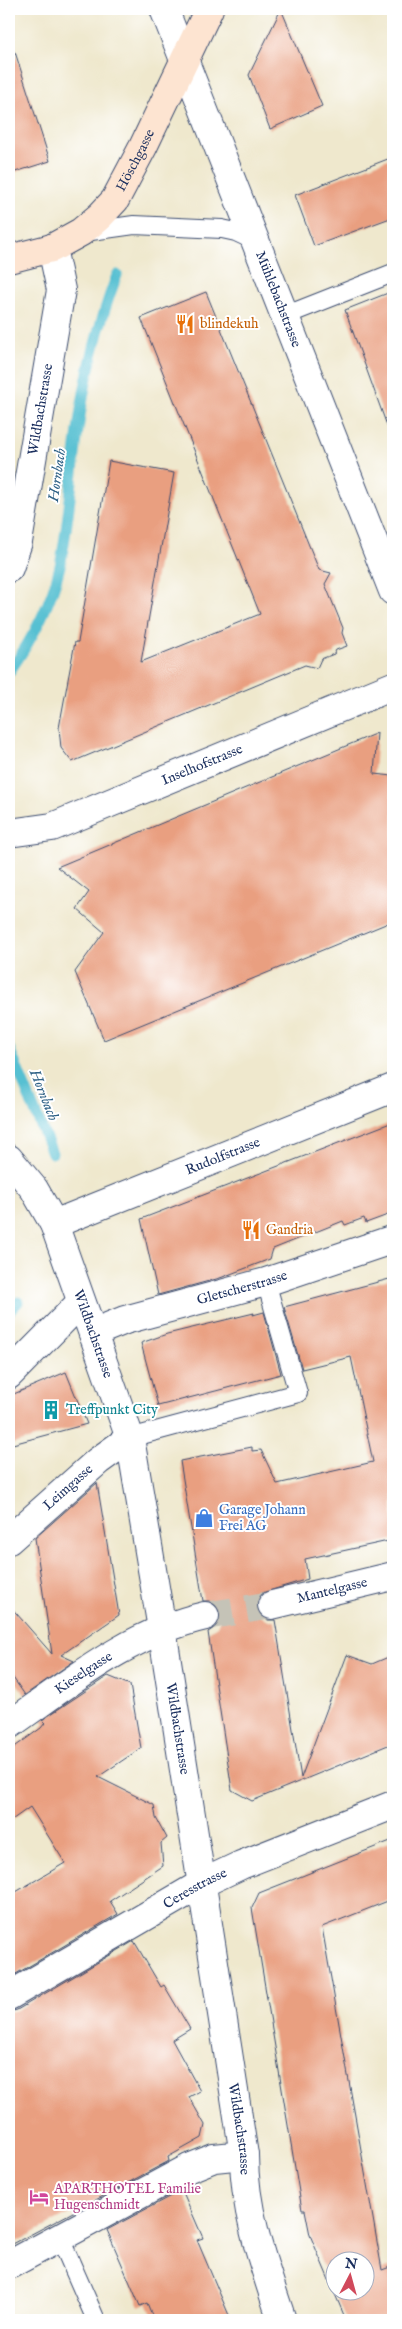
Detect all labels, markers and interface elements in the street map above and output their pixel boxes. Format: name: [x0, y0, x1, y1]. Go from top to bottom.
street label: Höschgasse: [112, 126, 159, 195]
street label: Mühlebachstrasse: [251, 248, 306, 351]
restaurant icon: blindekuh: [174, 313, 196, 335]
place label: blindekuh: [200, 315, 259, 333]
street label: Wildbachstrasse: [24, 362, 57, 457]
water label: Hornbach: [44, 446, 70, 504]
street label: Inselhofstrasse: [159, 740, 246, 790]
water label: Hornbach: [25, 1066, 63, 1124]
street label: Rudolfstrasse: [183, 1133, 263, 1179]
restaurant icon: Gandria: [240, 1219, 262, 1241]
place label: Gandria: [266, 1221, 314, 1239]
street label: Gletscherstrasse: [195, 1266, 290, 1309]
street label: Wildbachstrasse: [69, 1287, 117, 1381]
building icon: Treffpunkt City: [40, 1399, 62, 1421]
place label: Treffpunkt City: [66, 1401, 158, 1419]
street label: Leimgasse: [39, 1460, 97, 1515]
place label: Garage Johann Frei AG: [219, 1501, 306, 1535]
shop icon: Garage Johann Frei AG: [193, 1507, 215, 1529]
street label: Mantelgasse: [295, 1573, 370, 1608]
street label: Kieselgasse: [51, 1647, 116, 1699]
street label: Wildbachstrasse: [162, 1682, 194, 1776]
street label: Ceresstrasse: [160, 1864, 230, 1913]
street label: Wildbachstrasse: [224, 2082, 254, 2176]
place label: APARTHOTEL Familie Hugenschmidt: [53, 2180, 201, 2214]
hotel icon: APARTHOTEL Familie Hugenschmidt: [28, 2186, 50, 2208]
north arrow: [324, 2252, 374, 2302]
text: N: [343, 2254, 358, 2274]

